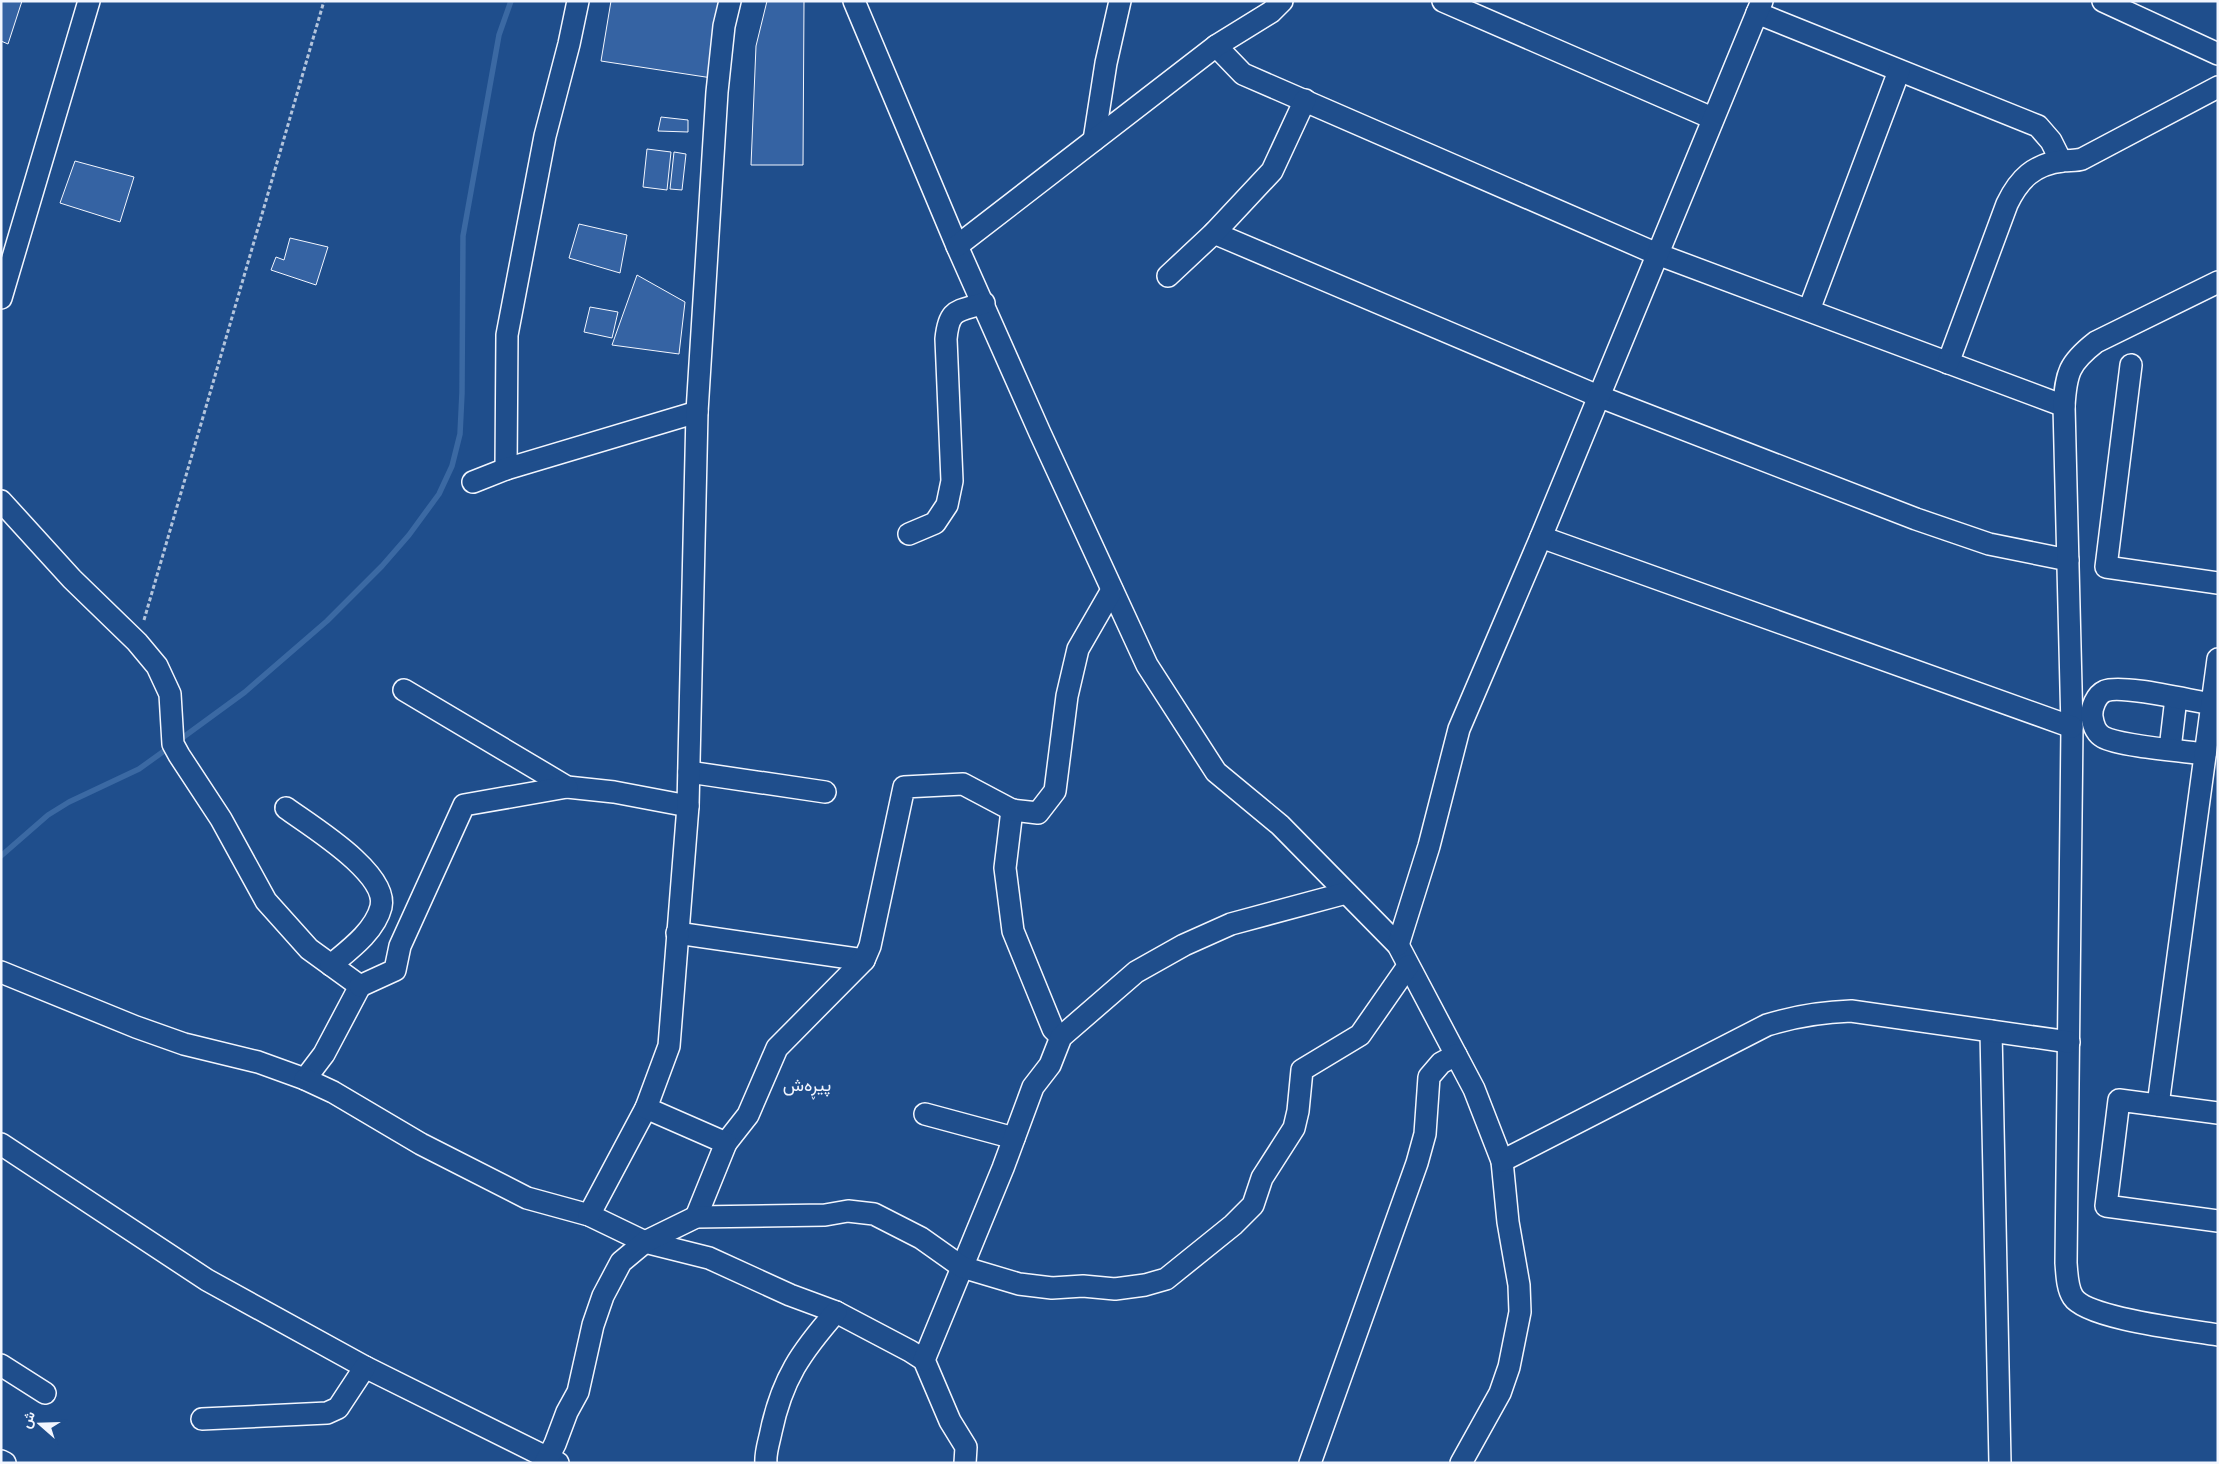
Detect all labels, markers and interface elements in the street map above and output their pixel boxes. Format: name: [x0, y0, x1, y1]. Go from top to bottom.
district label: پیڕەش: [783, 1074, 831, 1100]
north arrow: [15, 1399, 65, 1449]
text: ش: [17, 1409, 39, 1431]

